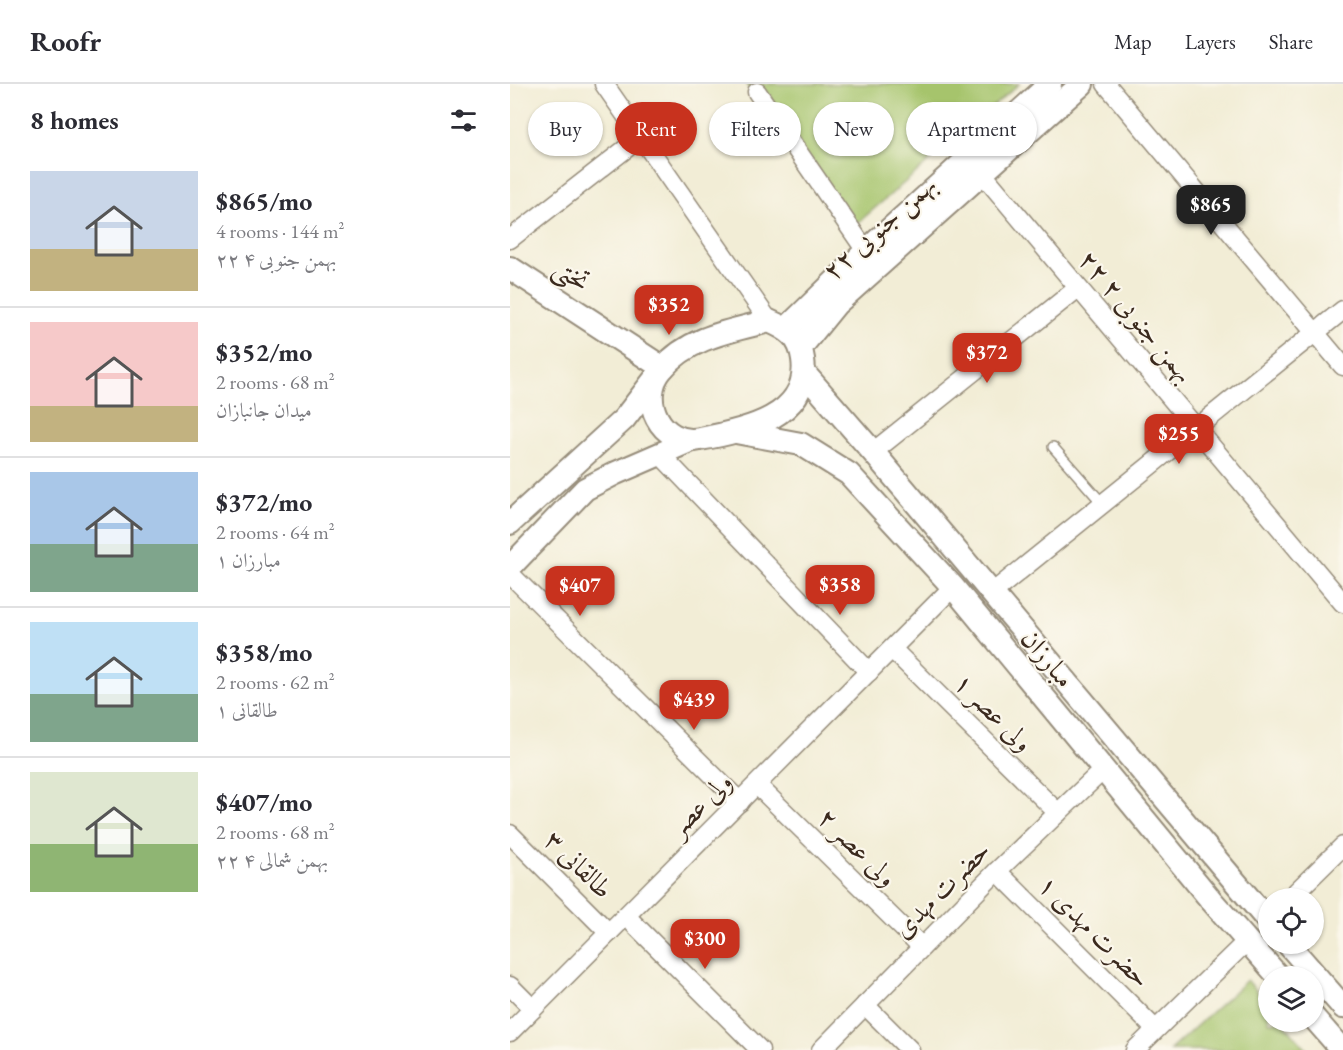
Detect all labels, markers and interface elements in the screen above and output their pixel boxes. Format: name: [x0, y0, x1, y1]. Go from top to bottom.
text: Roofr: [30, 23, 101, 59]
text: Map: [1114, 28, 1152, 55]
text: Layers: [1185, 28, 1236, 55]
text: Share: [1269, 28, 1313, 55]
chip: Buy: [528, 102, 603, 156]
chip: Rent: [615, 102, 697, 156]
chip: Filters: [709, 102, 801, 156]
chip: New: [813, 102, 894, 156]
chip: Apartment: [906, 102, 1037, 156]
text: 8 homes: [30, 103, 119, 137]
icon: filters: [447, 104, 480, 137]
street label: ۲۲ بهمن جنوبی: [815, 167, 945, 289]
text: $865/mo: [216, 184, 312, 218]
pin: $865: [1175, 185, 1247, 236]
text: $865: [1191, 191, 1231, 217]
icon: home: [78, 195, 150, 267]
text: 4 rooms · 144 m²: [216, 218, 344, 244]
street label: ۲۲ بهمن جنوبی ۲: [1070, 242, 1203, 391]
text: ۲۲ بهمن جنوبی ۴: [216, 246, 337, 272]
street label: تختی: [546, 249, 597, 300]
pin: $352: [633, 285, 705, 336]
text: $352: [649, 291, 689, 317]
pin: $372: [951, 333, 1023, 384]
text: $352/mo: [216, 335, 312, 369]
text: $372: [967, 339, 1007, 365]
icon: home: [78, 346, 150, 418]
text: 2 rooms · 68 m²: [216, 369, 335, 395]
text: میدان جانبازان: [216, 397, 312, 423]
pin: $255: [1143, 414, 1215, 465]
text: $255: [1159, 420, 1199, 446]
text: $372/mo: [216, 485, 312, 519]
icon: home: [78, 496, 150, 568]
text: 2 rooms · 64 m²: [216, 519, 335, 545]
text: مبارزان ۱: [216, 547, 281, 573]
pin: $358: [804, 565, 876, 616]
pin: $407: [544, 566, 616, 617]
text: $358: [820, 571, 860, 597]
text: $407: [560, 572, 600, 598]
street label: مبارزان: [1013, 621, 1083, 695]
text: $358/mo: [216, 635, 312, 669]
icon: home: [78, 646, 150, 718]
street label: ولی عصر ۱: [946, 665, 1041, 760]
text: 2 rooms · 62 m²: [216, 669, 335, 695]
pin: $439: [658, 680, 730, 731]
text: $439: [674, 686, 714, 712]
text: طالقانی ۱: [216, 697, 278, 723]
street label: ولی عصر: [658, 764, 740, 846]
text: $407/mo: [216, 785, 312, 819]
icon: home: [78, 796, 150, 868]
street label: ولی عصر ۲: [810, 800, 905, 895]
text: 2 rooms · 68 m²: [216, 819, 335, 845]
street label: طالقانی ۳: [537, 822, 621, 906]
street label: حضرت مهدی: [885, 833, 998, 946]
text: ۲۲ بهمن شمالی ۴: [216, 847, 328, 873]
street label: حضرت مهدی ۱: [1030, 867, 1159, 996]
map controls: [1258, 888, 1324, 1032]
button: locate: [1258, 888, 1324, 954]
pin: $300: [669, 919, 741, 970]
text: $300: [685, 925, 725, 951]
button: layers: [1258, 966, 1324, 1032]

